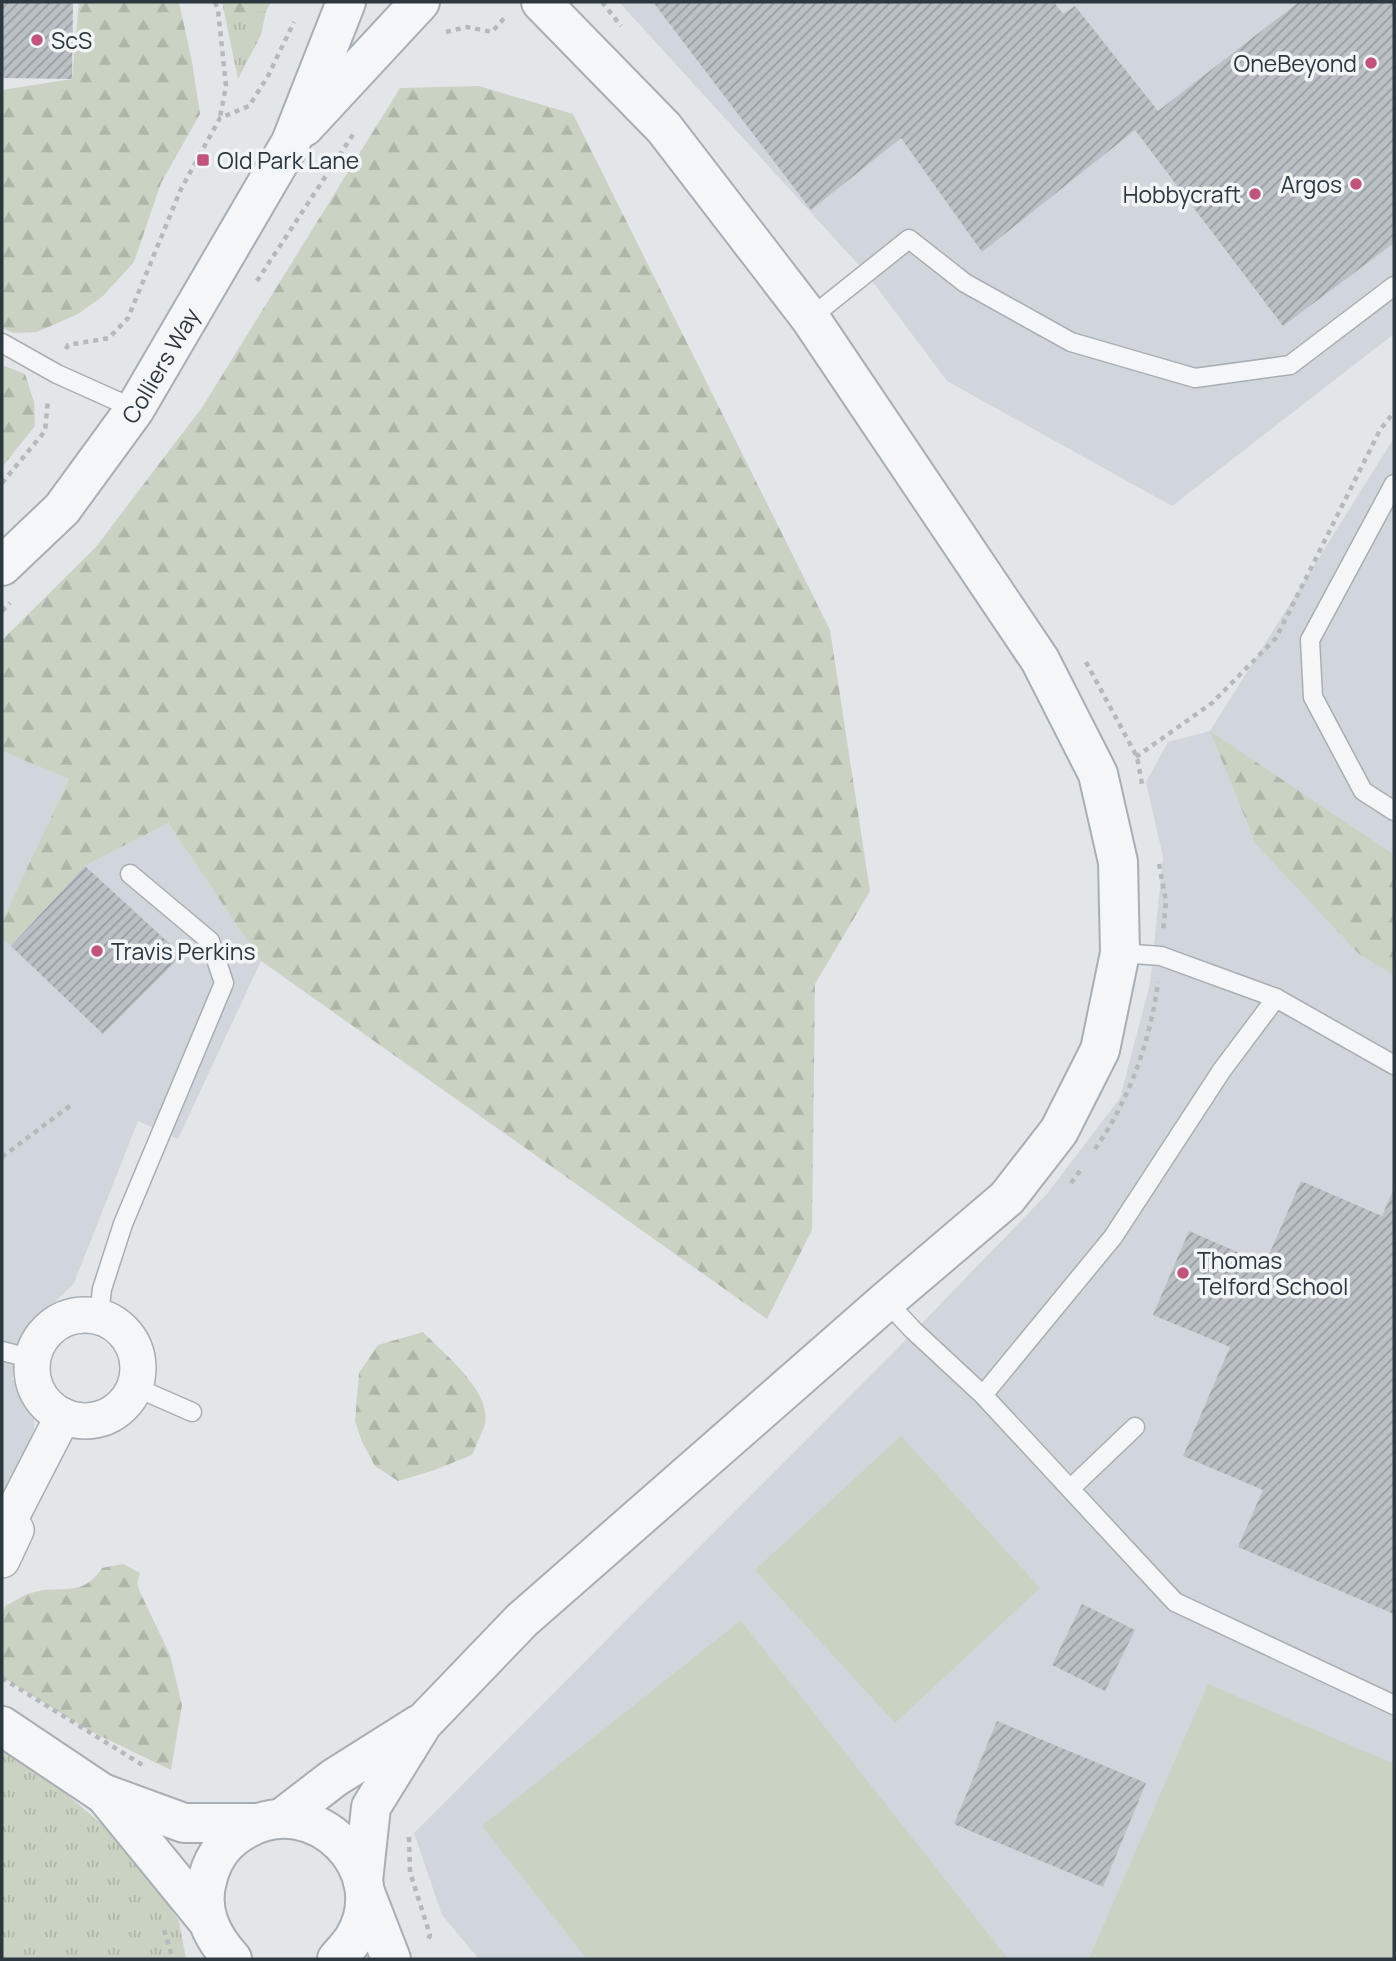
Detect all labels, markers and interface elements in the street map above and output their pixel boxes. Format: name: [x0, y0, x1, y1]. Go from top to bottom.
place label: ScS: [51, 24, 92, 56]
marker: ScS: [29, 32, 45, 48]
place label: OneBeyond: [1234, 47, 1357, 79]
marker: OneBeyond: [1363, 55, 1379, 71]
place label: Old Park Lane: [217, 144, 359, 176]
marker: Old Park Lane: [195, 152, 211, 168]
place label: Argos: [1280, 168, 1342, 200]
marker: Argos: [1348, 176, 1364, 192]
place label: Hobbycraft: [1123, 178, 1241, 210]
marker: Hobbycraft: [1247, 186, 1263, 202]
street label: Colliers Way: [114, 302, 207, 430]
place label: Travis Perkins: [111, 935, 256, 967]
marker: Travis Perkins: [89, 943, 105, 959]
place label: Thomas Telford School: [1197, 1244, 1348, 1302]
marker: Thomas Telford School: [1175, 1265, 1191, 1281]

